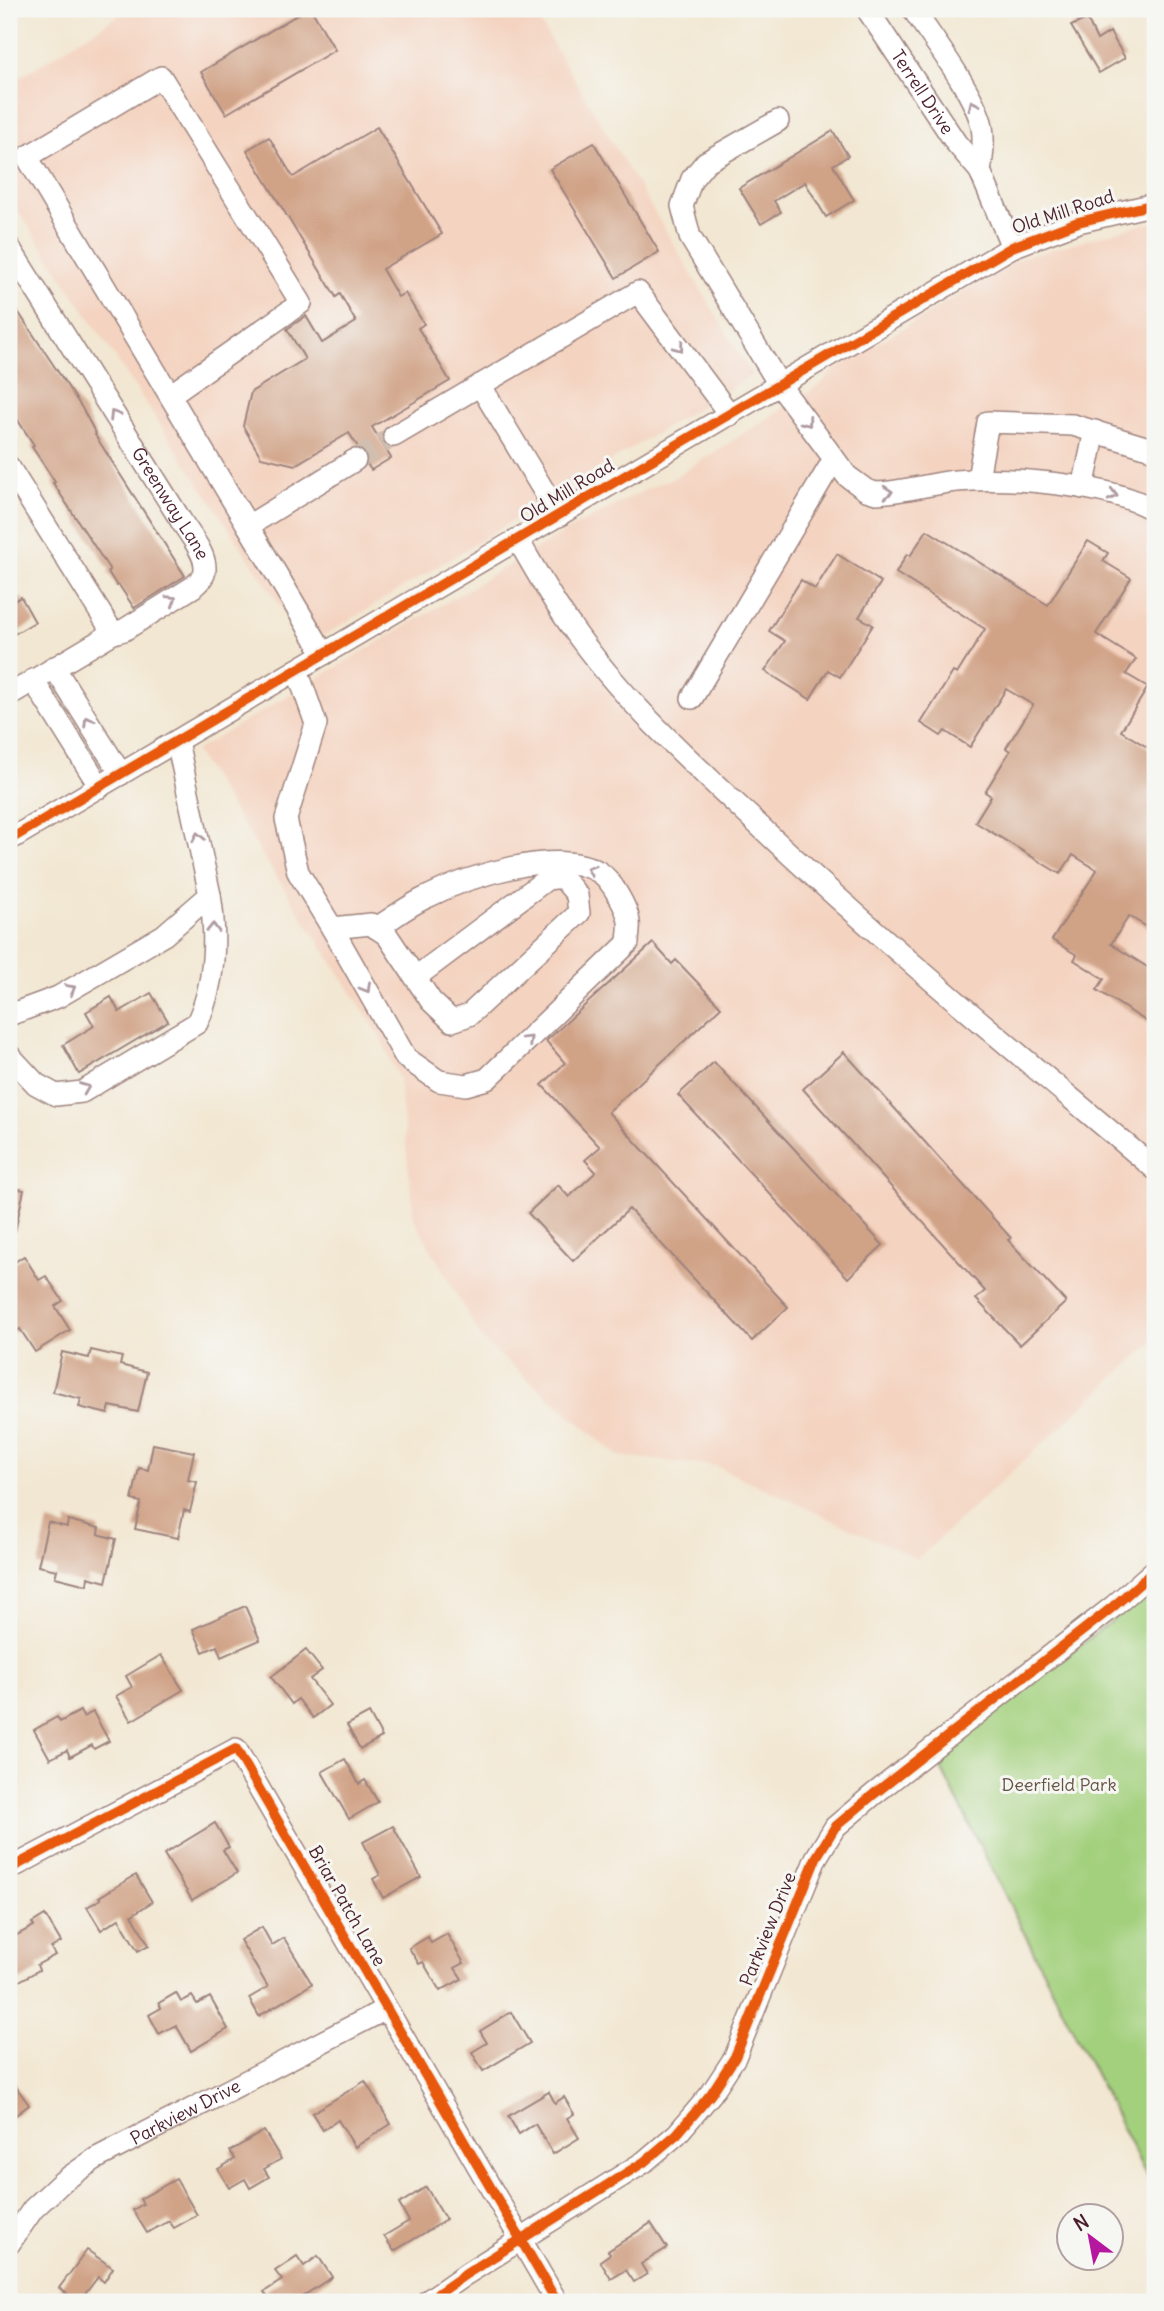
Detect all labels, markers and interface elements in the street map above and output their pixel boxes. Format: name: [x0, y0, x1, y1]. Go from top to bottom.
street label: Terrell Drive: [886, 45, 959, 139]
one-way arrow: [967, 100, 981, 112]
street label: Old Mill Road: [1009, 184, 1117, 239]
one-way arrow: [671, 339, 683, 352]
one-way arrow: [110, 409, 123, 422]
one-way arrow: [798, 414, 811, 427]
street label: Greenway Lane: [127, 443, 215, 563]
street label: Old Mill Road: [515, 453, 618, 528]
one-way arrow: [883, 485, 894, 500]
one-way arrow: [1107, 487, 1119, 501]
one-way arrow: [164, 596, 177, 609]
one-way arrow: [83, 715, 96, 728]
one-way arrow: [191, 831, 206, 843]
one-way arrow: [586, 864, 598, 878]
one-way arrow: [205, 923, 221, 933]
one-way arrow: [358, 980, 371, 993]
one-way arrow: [64, 984, 77, 997]
one-way arrow: [520, 1035, 533, 1048]
one-way arrow: [78, 1083, 90, 1097]
park label: Deerfield Park: [1001, 1773, 1117, 1796]
street label: Briar Patch Lane: [304, 1841, 391, 1970]
street label: Parkview Drive: [734, 1869, 801, 1989]
street label: Parkview Drive: [126, 2074, 244, 2150]
north arrow: [1056, 2202, 1126, 2272]
text: N: [1069, 2209, 1093, 2236]

